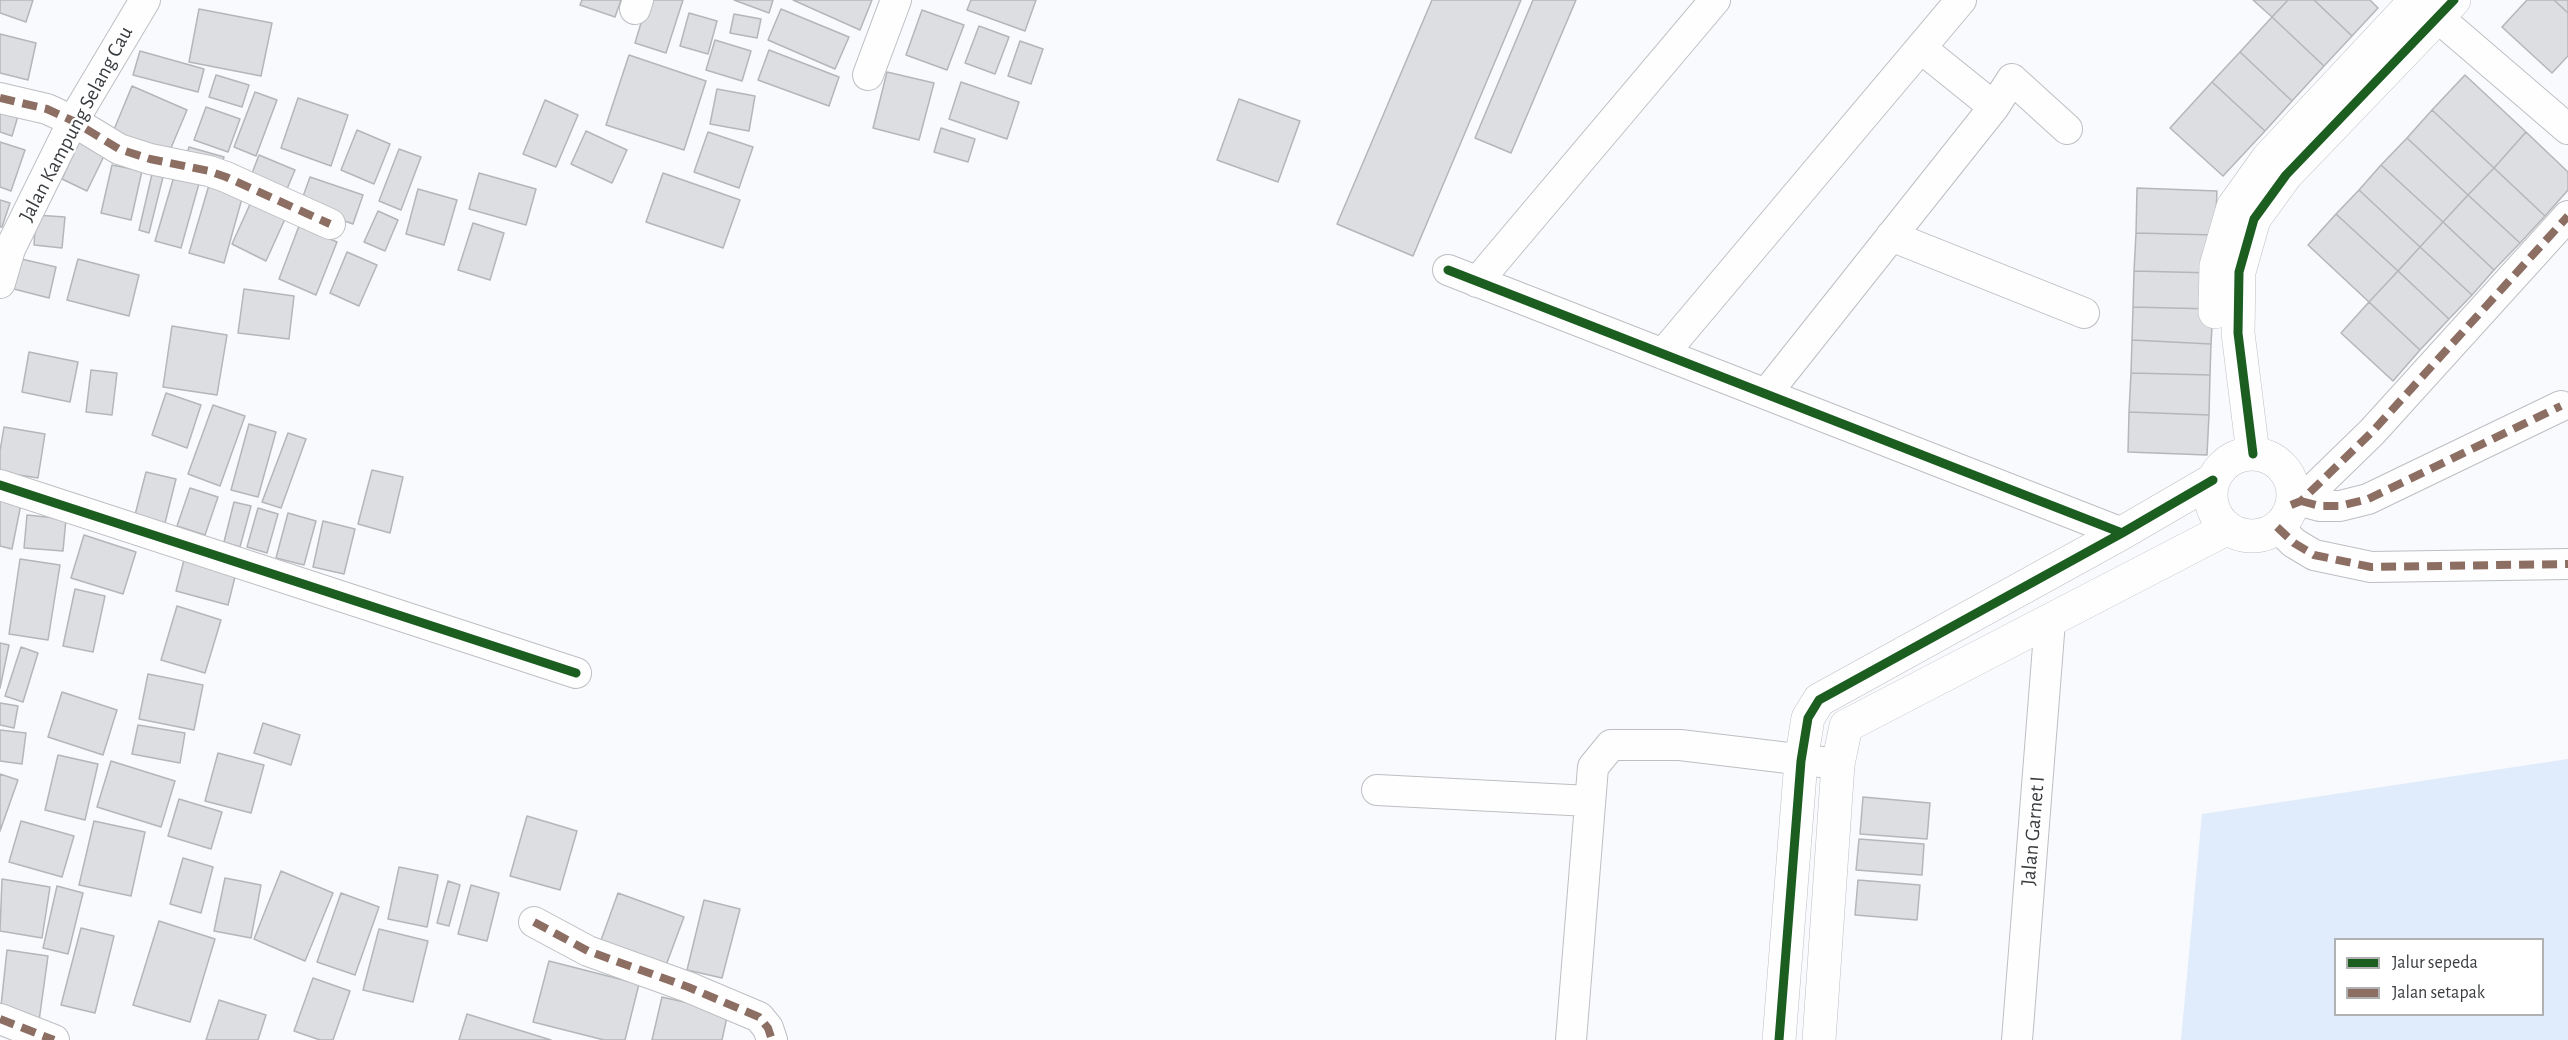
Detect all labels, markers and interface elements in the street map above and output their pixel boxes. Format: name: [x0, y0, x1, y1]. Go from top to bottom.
street label: Jalan Kampung Selang Cau: [14, 22, 138, 226]
street label: Jalan Garnet I: [2016, 775, 2050, 887]
legend: [2334, 938, 2544, 1016]
text: Jalur sepeda: [2392, 954, 2478, 972]
text: Jalan setapak: [2392, 984, 2485, 1002]

